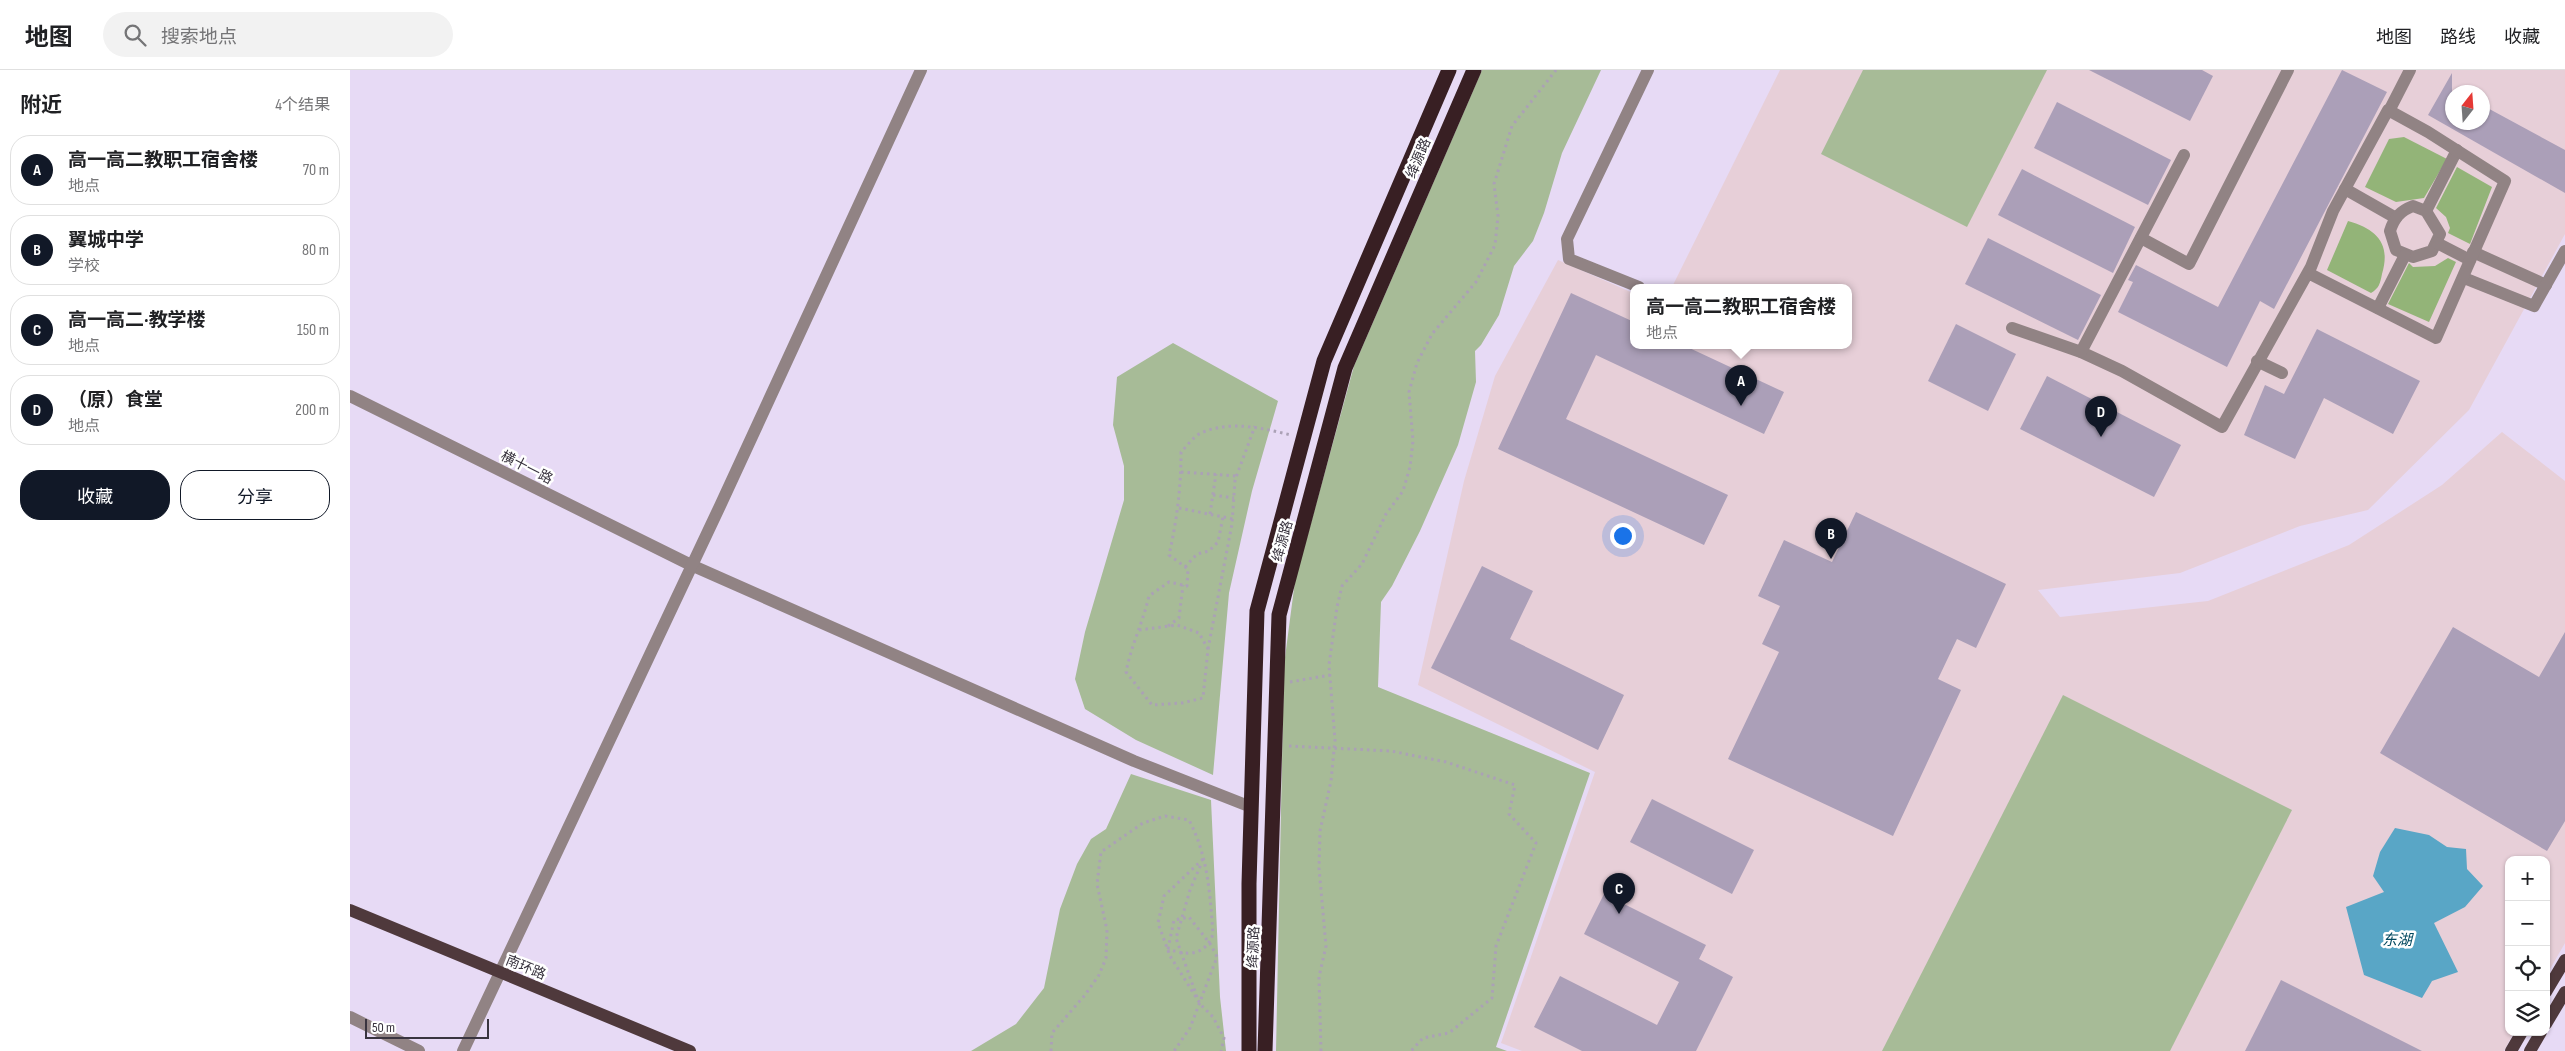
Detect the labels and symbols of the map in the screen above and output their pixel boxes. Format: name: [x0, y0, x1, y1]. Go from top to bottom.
north arrow: [2445, 85, 2490, 130]
street label: 绛源路: [1402, 136, 1434, 181]
pin: A: [1725, 365, 1757, 406]
pin: D: [2085, 396, 2117, 437]
street label: 横十一路: [498, 447, 556, 488]
pin: B: [1815, 518, 1847, 559]
street label: 绛源路: [1269, 519, 1296, 564]
your location: [1610, 523, 1636, 549]
pin: C: [1603, 873, 1635, 914]
street label: 绛源路: [1244, 926, 1263, 968]
water label: 东湖: [2382, 931, 2414, 950]
street label: 南环路: [503, 952, 548, 983]
scale bar: [365, 1016, 489, 1039]

